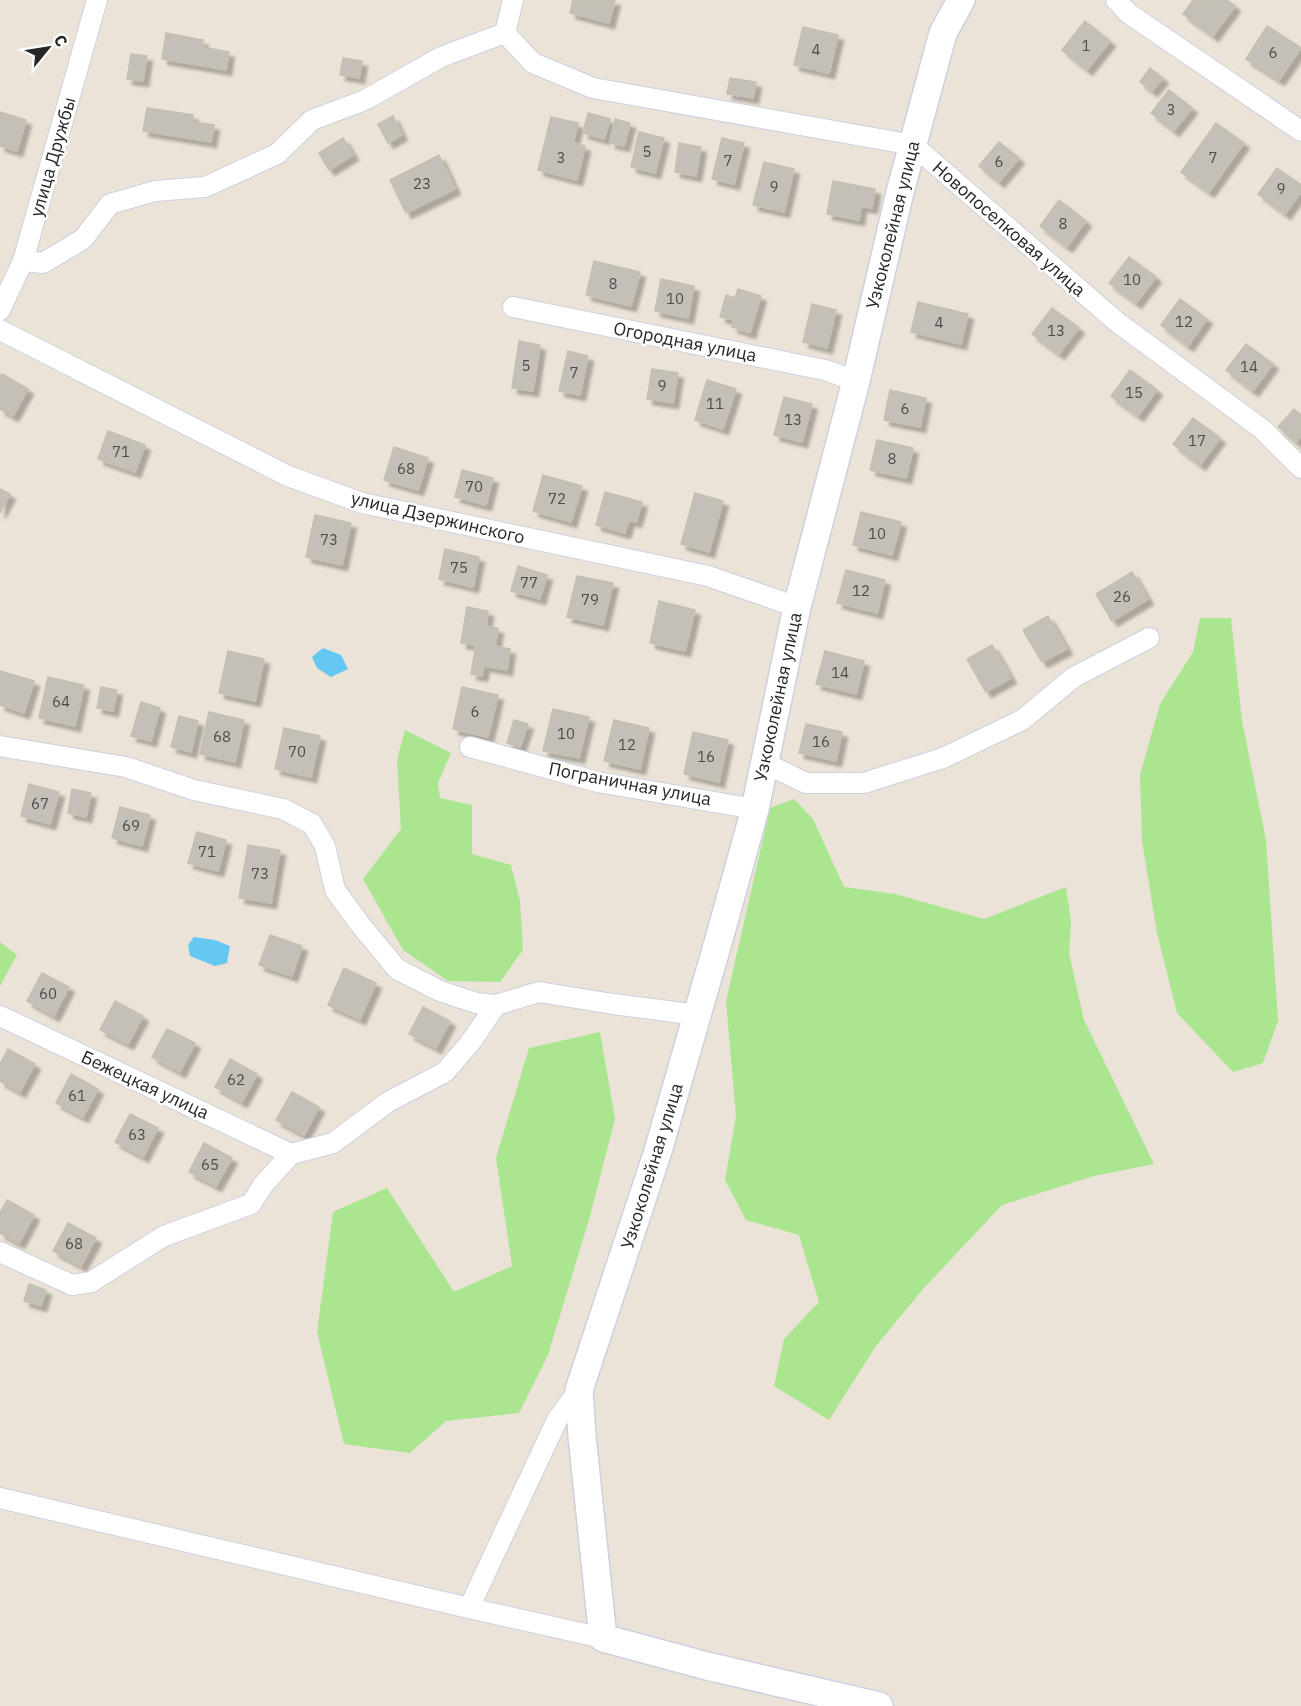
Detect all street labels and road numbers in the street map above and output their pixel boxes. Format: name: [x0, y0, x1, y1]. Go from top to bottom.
street label: улица Дружбы: [24, 94, 81, 219]
street label: Узкоколейная улица: [860, 138, 925, 311]
street label: Новопоселковая улица: [928, 156, 1091, 302]
street label: Огородная улица: [611, 316, 759, 367]
street label: улица Дзержинского: [349, 486, 527, 549]
street label: Узкоколейная улица: [748, 610, 807, 784]
street label: Пограничная улица: [547, 756, 714, 811]
street label: Бежецкая улица: [78, 1045, 213, 1124]
street label: Узкоколейная улица: [615, 1080, 688, 1252]

